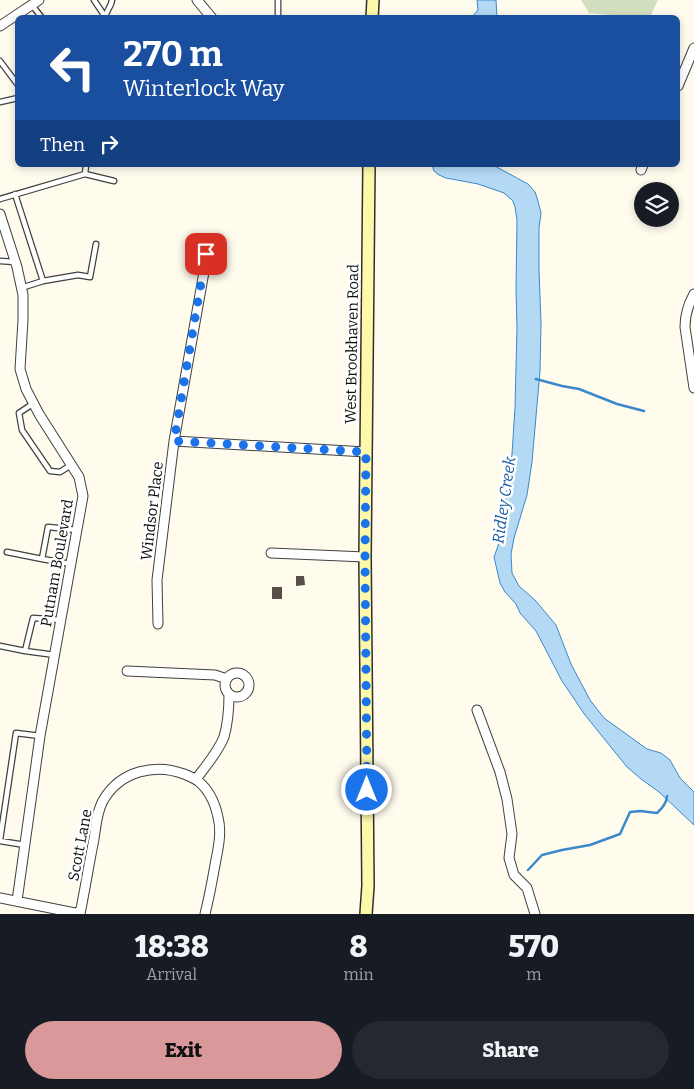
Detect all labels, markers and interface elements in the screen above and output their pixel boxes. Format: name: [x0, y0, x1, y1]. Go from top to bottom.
text: 270 m: [123, 33, 223, 75]
icon: left: [40, 35, 105, 100]
text: Winterlock Way: [123, 75, 284, 102]
icon: right: [95, 130, 123, 158]
text: Then: [40, 133, 85, 156]
map controls: [634, 182, 679, 227]
button: layers: [634, 182, 679, 227]
pin: [185, 233, 227, 275]
icon: arrive: [192, 240, 220, 268]
street label: West Brookhaven Road: [342, 264, 362, 424]
water label: Ridley Creek: [488, 455, 520, 545]
street label: Windsor Place: [137, 460, 167, 562]
street label: Putnam Boulevard: [37, 498, 77, 628]
position arrow: [340, 763, 392, 815]
street label: Scott Lane: [64, 808, 96, 882]
text: 18:38: [135, 929, 209, 965]
text: 8: [349, 929, 368, 965]
text: 570: [508, 929, 559, 965]
text: Arrival: [146, 965, 197, 984]
text: min: [343, 965, 374, 984]
text: m: [526, 965, 541, 984]
button: Exit: [25, 1021, 342, 1079]
button: Share: [352, 1021, 669, 1079]

